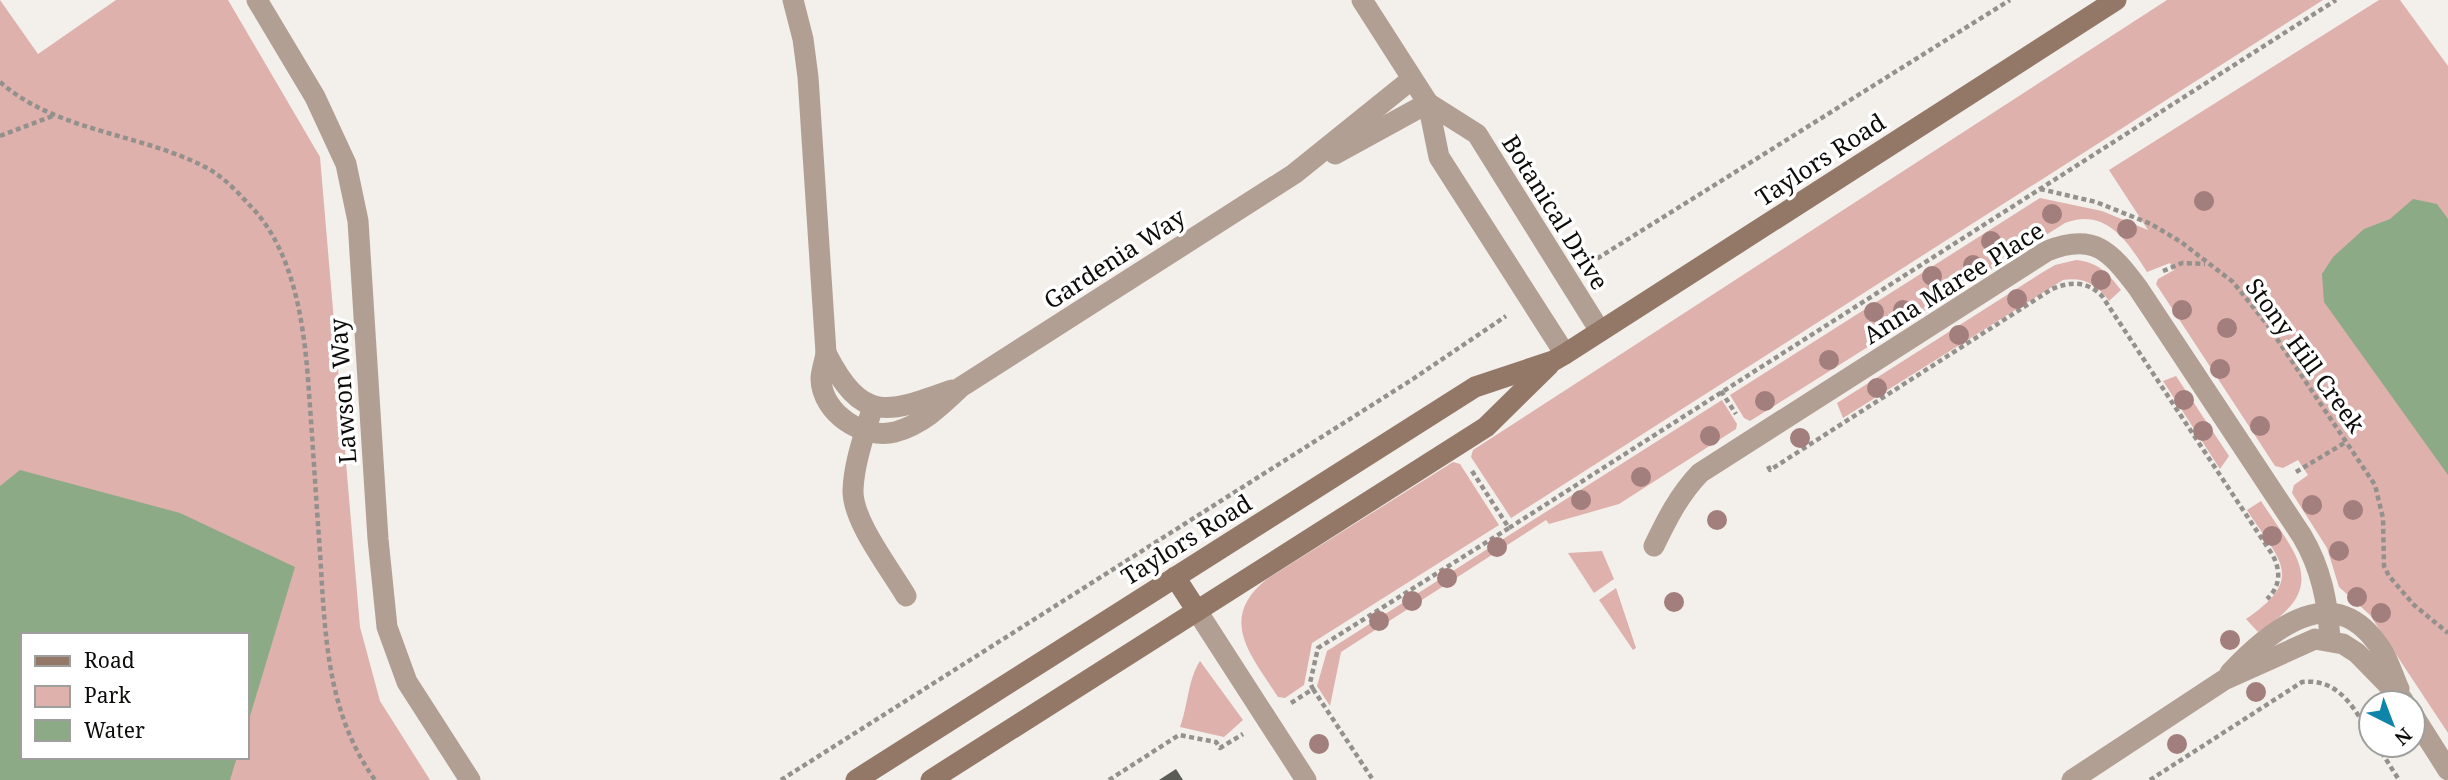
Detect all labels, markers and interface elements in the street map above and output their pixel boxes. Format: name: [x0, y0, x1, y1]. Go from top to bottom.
street label: Taylors Road: [1749, 105, 1891, 213]
street label: Botanical Drive: [1495, 128, 1617, 296]
street label: Gardenia Way: [1037, 200, 1191, 316]
street label: Anna Maree Place: [1856, 213, 2050, 351]
street label: Stony Hill Creek: [2239, 271, 2374, 440]
street label: Lawson Way: [320, 317, 364, 465]
street label: Taylors Road: [1114, 486, 1258, 592]
legend: [21, 633, 248, 759]
text: Road: [84, 646, 135, 674]
text: Park: [84, 681, 131, 709]
north arrow: [2357, 689, 2427, 759]
text: Water: [84, 716, 145, 744]
text: N: [2389, 722, 2418, 751]

